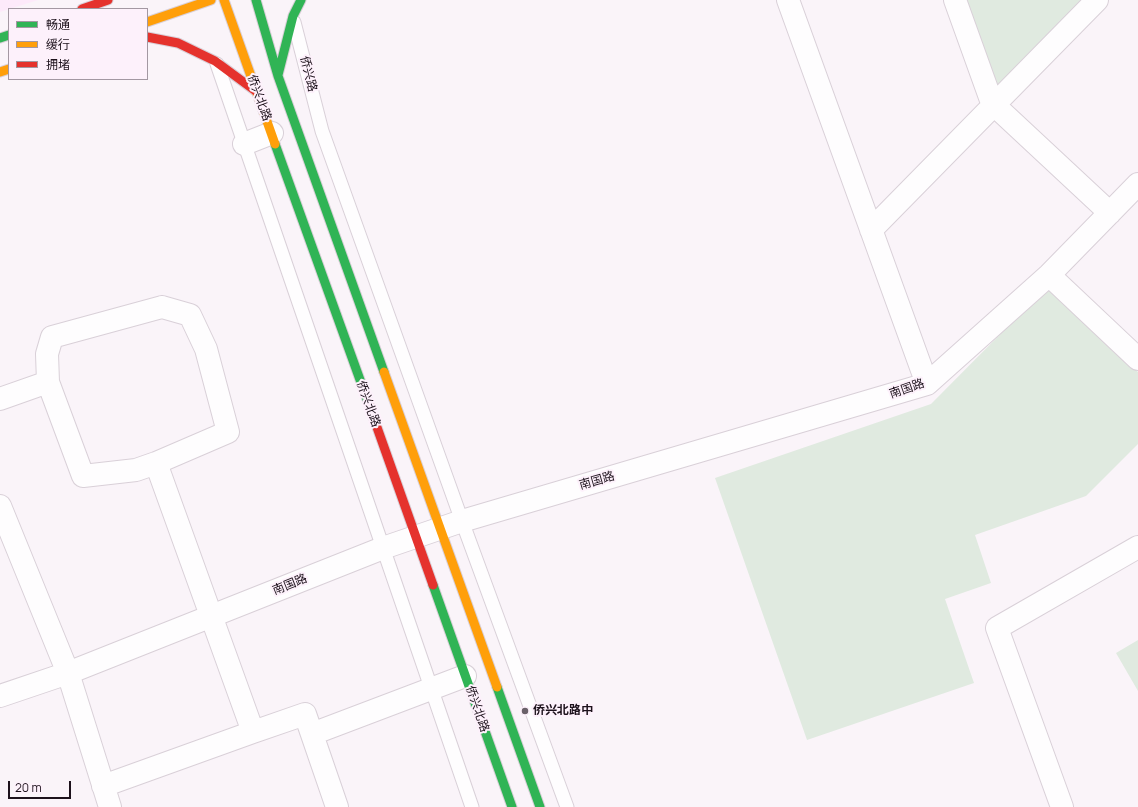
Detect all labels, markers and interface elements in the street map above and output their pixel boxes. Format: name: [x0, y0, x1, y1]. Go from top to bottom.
legend: [8, 8, 148, 80]
text: 畅通: [46, 16, 70, 33]
text: 缓行: [46, 36, 70, 53]
street label: 侨兴路: [297, 55, 319, 93]
text: 拥堵: [46, 56, 70, 73]
street label: 侨兴北路: [244, 73, 274, 123]
street label: 南国路: [888, 376, 926, 402]
street label: 侨兴北路: [353, 379, 383, 429]
street label: 南国路: [578, 469, 616, 493]
street label: 南国路: [271, 572, 309, 598]
street label: 侨兴北路: [462, 684, 492, 734]
place label: 侨兴北路中: [533, 704, 593, 718]
marker: 侨兴北路中: [520, 706, 530, 716]
scale bar: [10, 773, 73, 799]
text: 20 m: [15, 779, 42, 796]

